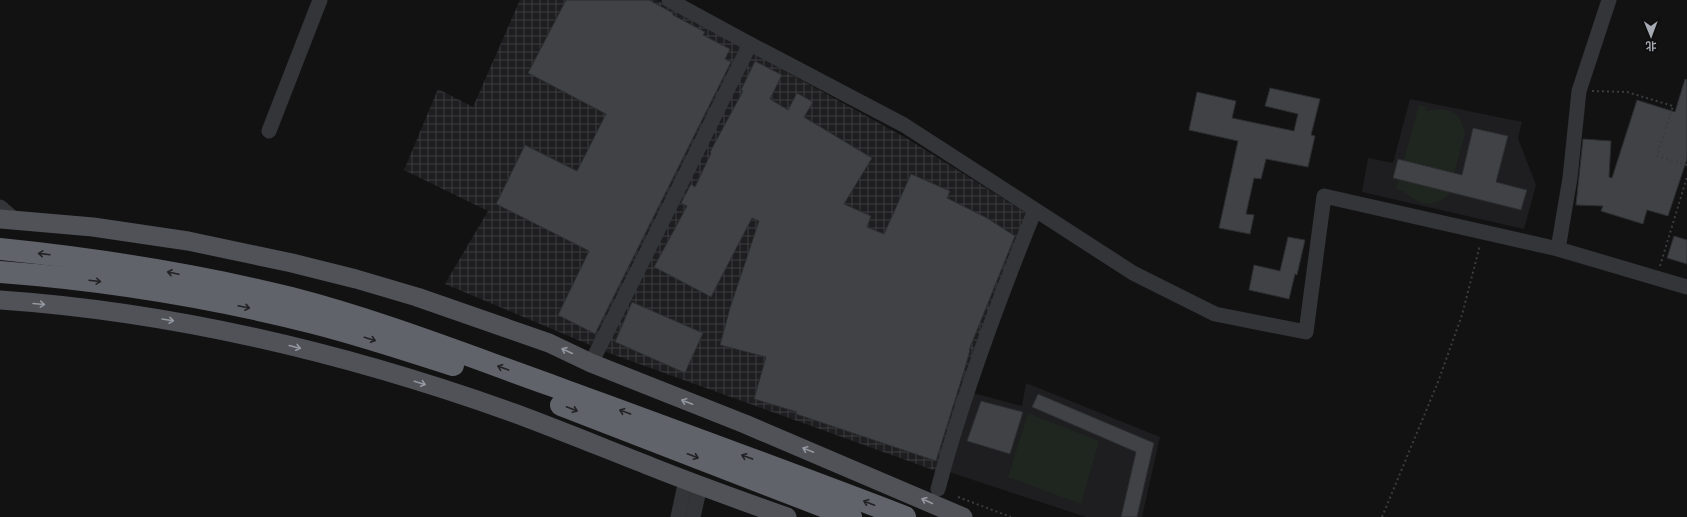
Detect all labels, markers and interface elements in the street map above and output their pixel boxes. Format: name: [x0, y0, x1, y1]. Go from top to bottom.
north arrow: [1631, 16, 1671, 56]
text: 北: [1646, 39, 1657, 52]
one-way arrow: [38, 250, 51, 258]
one-way arrow: [166, 268, 179, 276]
one-way arrow: [88, 277, 101, 285]
one-way arrow: [32, 300, 45, 307]
one-way arrow: [237, 303, 250, 311]
one-way arrow: [161, 317, 174, 325]
one-way arrow: [363, 336, 376, 343]
one-way arrow: [288, 344, 301, 352]
one-way arrow: [562, 347, 574, 354]
one-way arrow: [497, 364, 510, 371]
one-way arrow: [413, 380, 426, 387]
one-way arrow: [682, 397, 694, 405]
one-way arrow: [565, 406, 577, 414]
one-way arrow: [620, 408, 632, 416]
one-way arrow: [802, 446, 814, 454]
one-way arrow: [687, 452, 699, 460]
one-way arrow: [741, 453, 754, 460]
one-way arrow: [922, 497, 934, 505]
one-way arrow: [863, 499, 875, 507]

